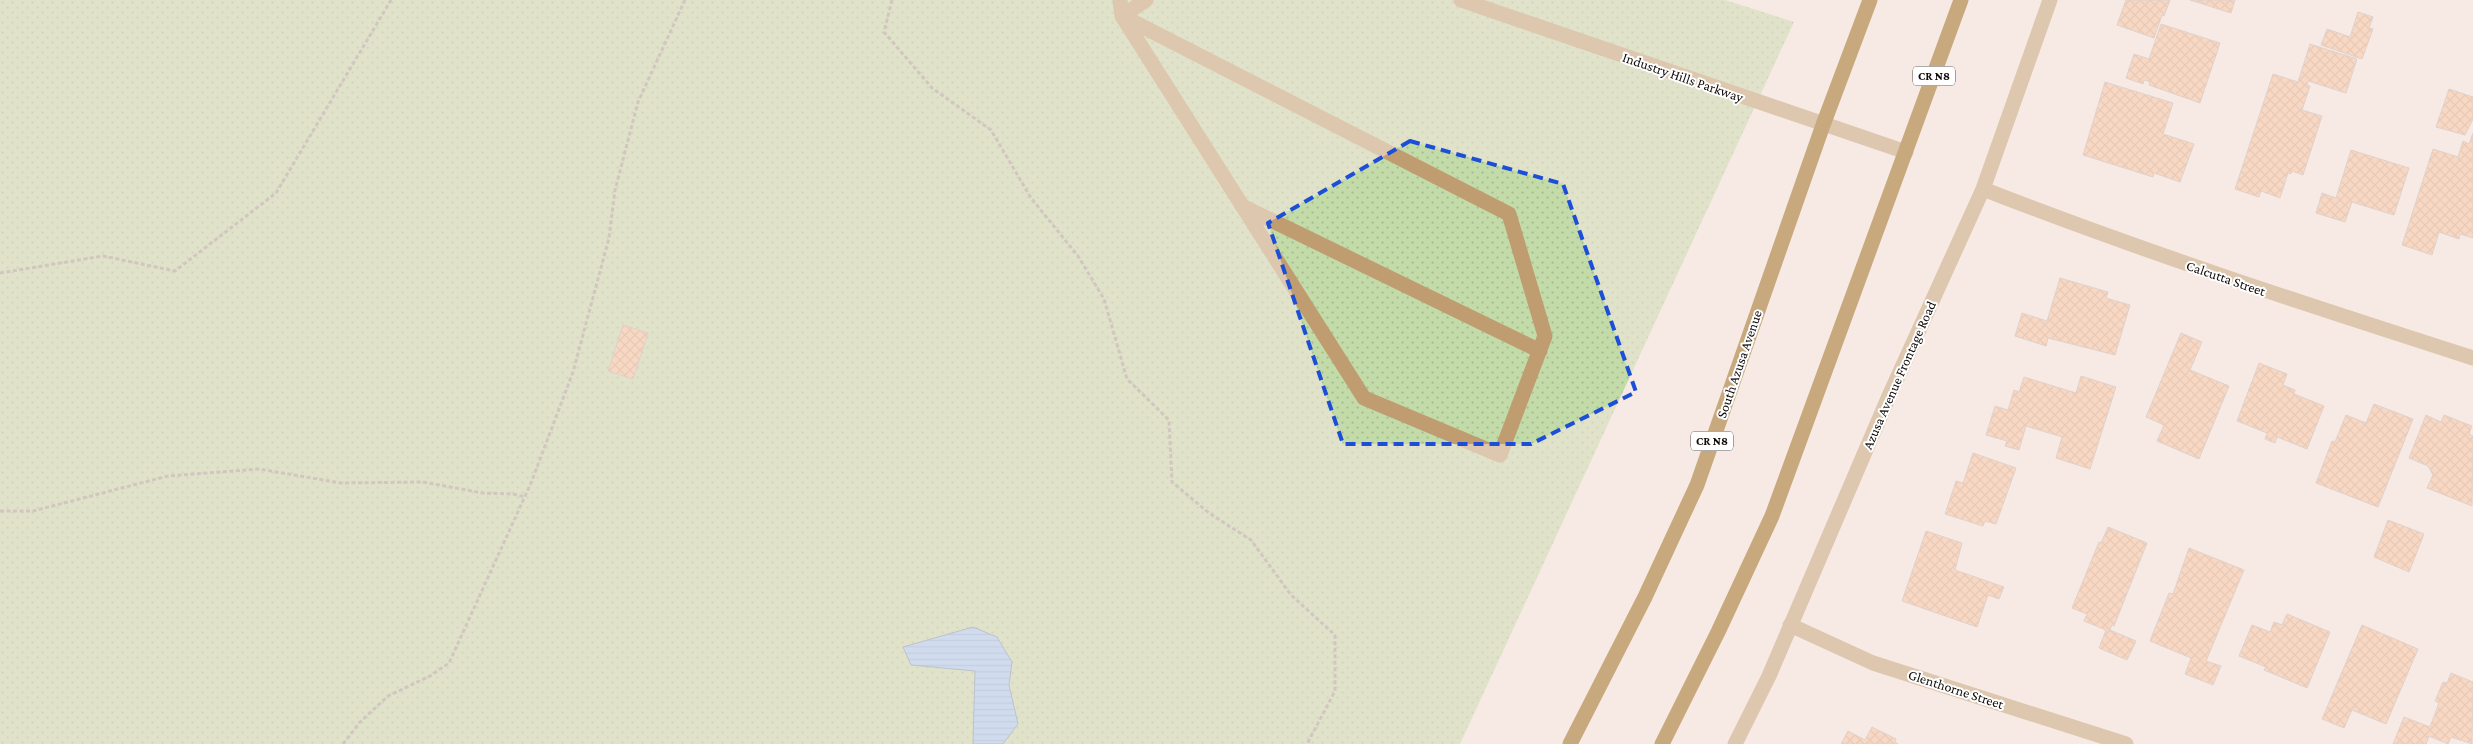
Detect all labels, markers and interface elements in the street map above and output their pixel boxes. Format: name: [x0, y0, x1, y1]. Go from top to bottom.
street label: Industry Hills Parkway: [1620, 49, 1746, 105]
road number: CR N8: [1913, 66, 1955, 85]
street label: Calcutta Street: [2184, 257, 2268, 299]
street label: Azusa Avenue Frontage Road: [1859, 298, 1939, 452]
street label: South Azusa Avenue: [1713, 308, 1765, 420]
road number: CR N8: [1691, 432, 1733, 451]
street label: Glenthorne Street: [1906, 666, 2006, 712]

